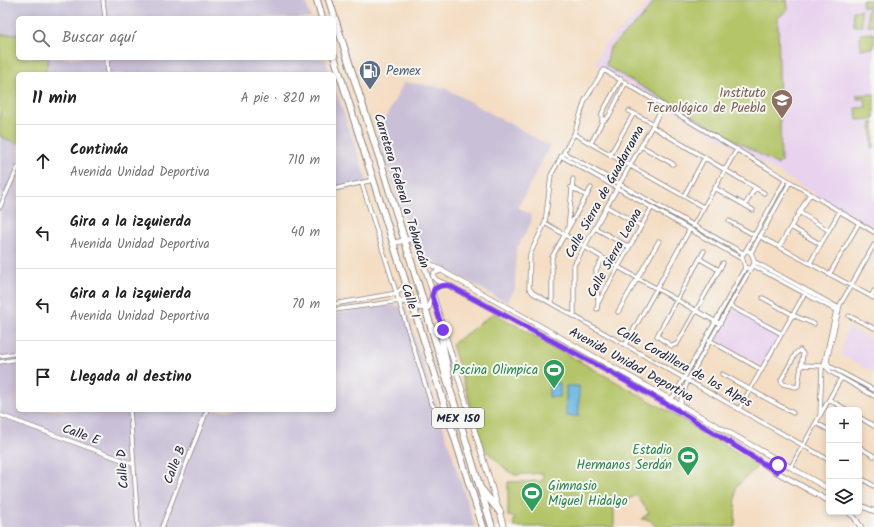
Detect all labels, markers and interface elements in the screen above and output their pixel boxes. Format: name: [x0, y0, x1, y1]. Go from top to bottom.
search box: [16, 16, 336, 60]
text: Buscar aquí: [62, 26, 135, 50]
icon: search: [30, 27, 52, 49]
fuel station icon: Pemex: [357, 58, 383, 91]
place label: Pemex: [386, 61, 421, 82]
place label: Instituto Tecnológico de Puebla: [647, 83, 766, 119]
text: 11 min: [32, 85, 77, 112]
school or university icon: Instituto Tecnológico de Puebla: [769, 87, 795, 120]
text: A pie · 820 m: [241, 88, 320, 109]
street label: Carretera Federal a Tehuacán: [367, 111, 435, 271]
street label: Calle Sierra de Guadarrama: [560, 122, 650, 262]
text: Continúa: [70, 138, 128, 162]
icon: ahead: [32, 150, 54, 172]
text: 710 m: [288, 150, 320, 171]
text: Avenida Unidad Deportiva: [70, 162, 210, 183]
street label: Calle Sierra Leona: [582, 205, 648, 301]
text: Gira a la izquierda: [70, 210, 191, 234]
icon: left: [32, 222, 54, 244]
text: 40 m: [291, 222, 320, 243]
text: Avenida Unidad Deportiva: [70, 234, 210, 255]
street label: Calle I: [395, 281, 425, 321]
text: Gira a la izquierda: [70, 282, 191, 306]
icon: left: [32, 294, 54, 316]
text: 70 m: [292, 294, 320, 315]
text: Avenida Unidad Deportiva: [70, 306, 210, 327]
route end: [434, 321, 452, 339]
street label: Calle Cordillera de los Alpes: [612, 321, 756, 413]
street label: Avenida Unidad Deportiva: [565, 322, 697, 408]
sports icon: Pscina Olimpica: [541, 357, 567, 390]
place label: Pscina Olimpica: [452, 360, 538, 381]
text: Llegada al destino: [70, 365, 192, 389]
icon: arrive: [32, 366, 54, 388]
map controls: [826, 407, 862, 515]
button: +: [826, 407, 862, 443]
road number: MEX 150: [432, 408, 484, 428]
street label: Calle E: [59, 418, 103, 452]
place label: Estadio Hermanos Serdán: [577, 440, 672, 476]
street label: Calle B: [158, 443, 192, 487]
button: −: [826, 443, 862, 479]
sports icon: Estadio Hermanos Serdán: [675, 444, 701, 477]
street label: Calle D: [111, 448, 135, 490]
route start: [769, 456, 787, 474]
place label: Gimnasio Miguel Hidalgo: [548, 476, 628, 512]
button: layers: [826, 479, 862, 515]
sports icon: Gimnasio Miguel Hidalgo: [519, 480, 545, 513]

